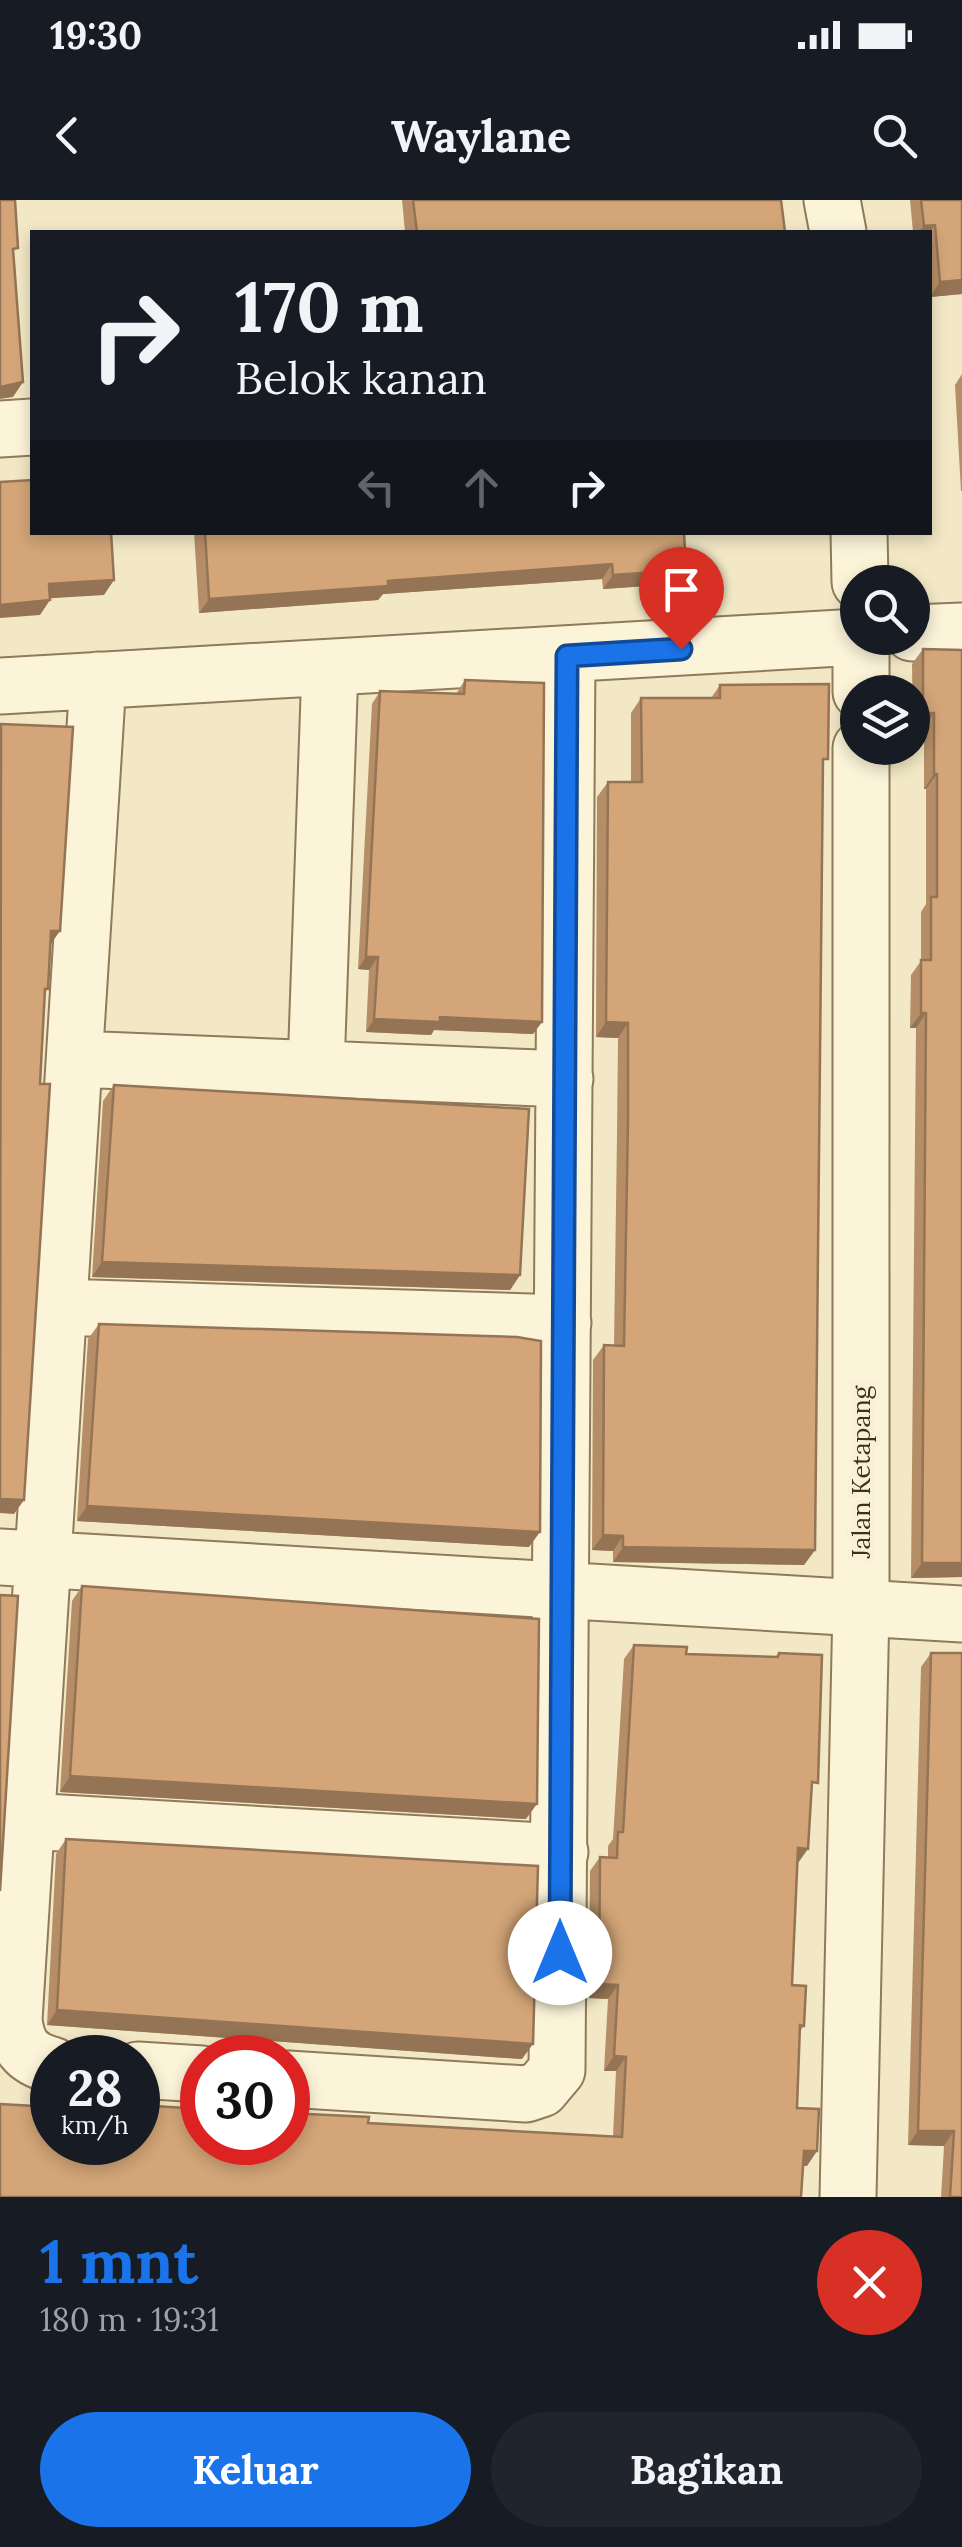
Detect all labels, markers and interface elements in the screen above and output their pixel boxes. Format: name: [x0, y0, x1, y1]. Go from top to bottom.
text: 19:30: [50, 11, 142, 59]
text: Waylane: [391, 107, 571, 164]
icon: back: [40, 108, 95, 163]
icon: search: [867, 108, 922, 163]
text: 170 m: [235, 262, 424, 351]
icon: right: [70, 270, 200, 400]
text: Belok kanan: [235, 349, 487, 406]
icon: left: [349, 460, 404, 515]
icon: ahead: [454, 460, 509, 515]
icon: right: [559, 460, 614, 515]
pin: [639, 547, 724, 650]
icon: arrive: [654, 562, 709, 617]
map controls: [840, 565, 930, 765]
button: search: [840, 565, 930, 655]
button: layers: [840, 675, 930, 765]
street label: Jalan Ketapang: [845, 1384, 877, 1559]
position arrow: [508, 1901, 612, 2005]
speed limit sign: 30: [180, 2035, 310, 2165]
text: 28: [67, 2056, 123, 2120]
text: km/h: [61, 2109, 129, 2141]
text: 1 mnt: [40, 2223, 198, 2299]
button: close: [817, 2230, 922, 2335]
text: 180 m · 19:31: [40, 2299, 219, 2340]
button: Keluar: [40, 2412, 471, 2527]
button: Bagikan: [491, 2412, 922, 2527]

